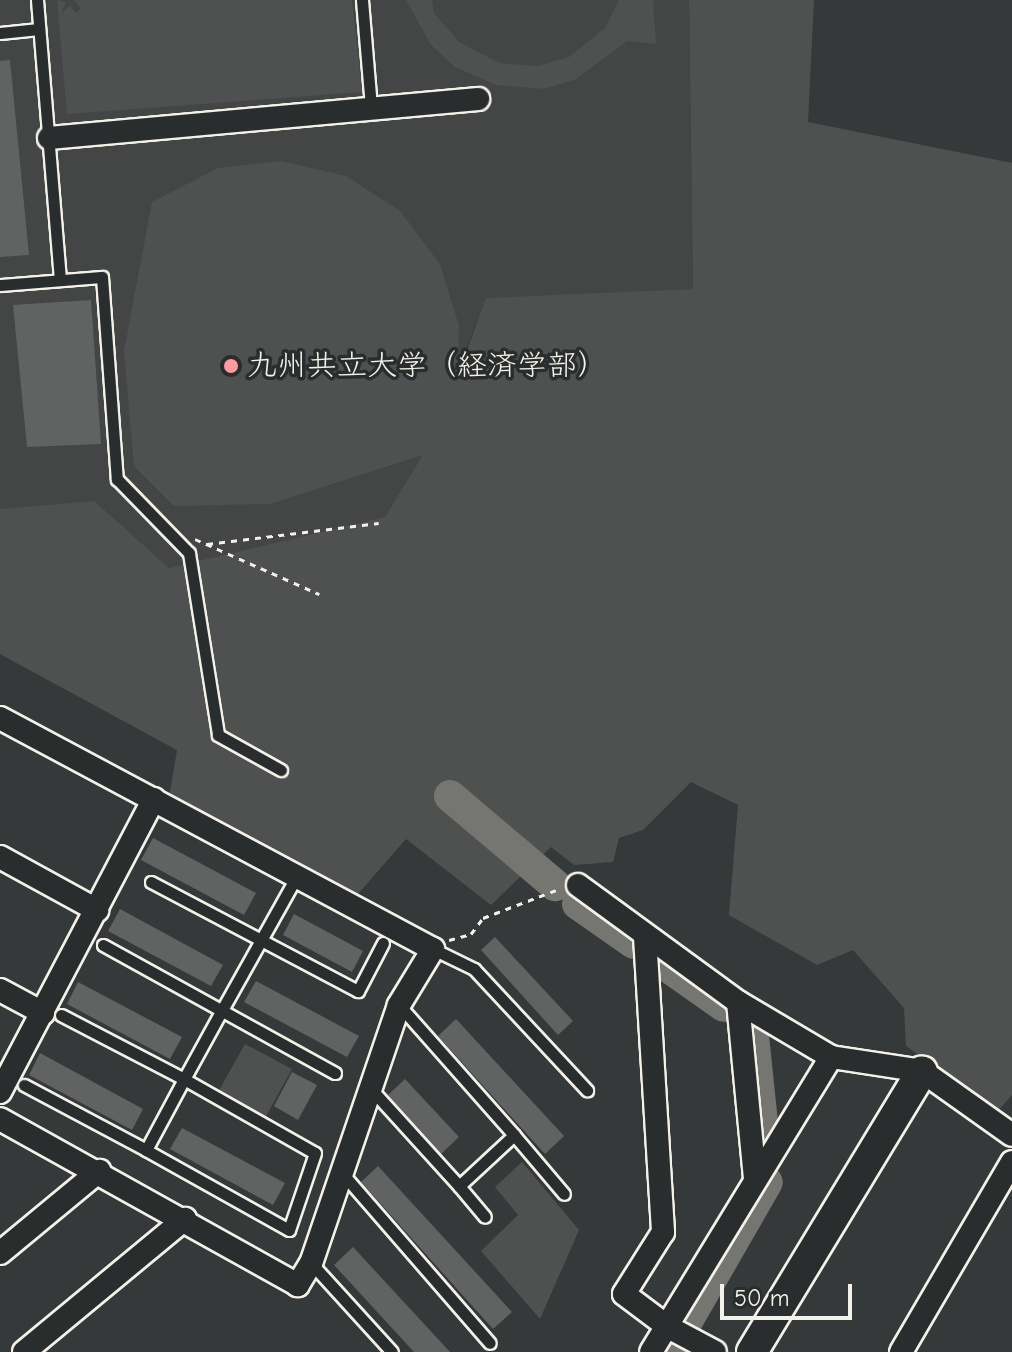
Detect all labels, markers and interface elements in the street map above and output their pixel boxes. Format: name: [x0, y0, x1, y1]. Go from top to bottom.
place label: 九州共立大学（経済学部）: [247, 348, 607, 384]
marker: 九州共立大学（経済学部）: [222, 357, 240, 375]
scale bar: [724, 1268, 856, 1318]
text: 50 m: [734, 1284, 790, 1312]

